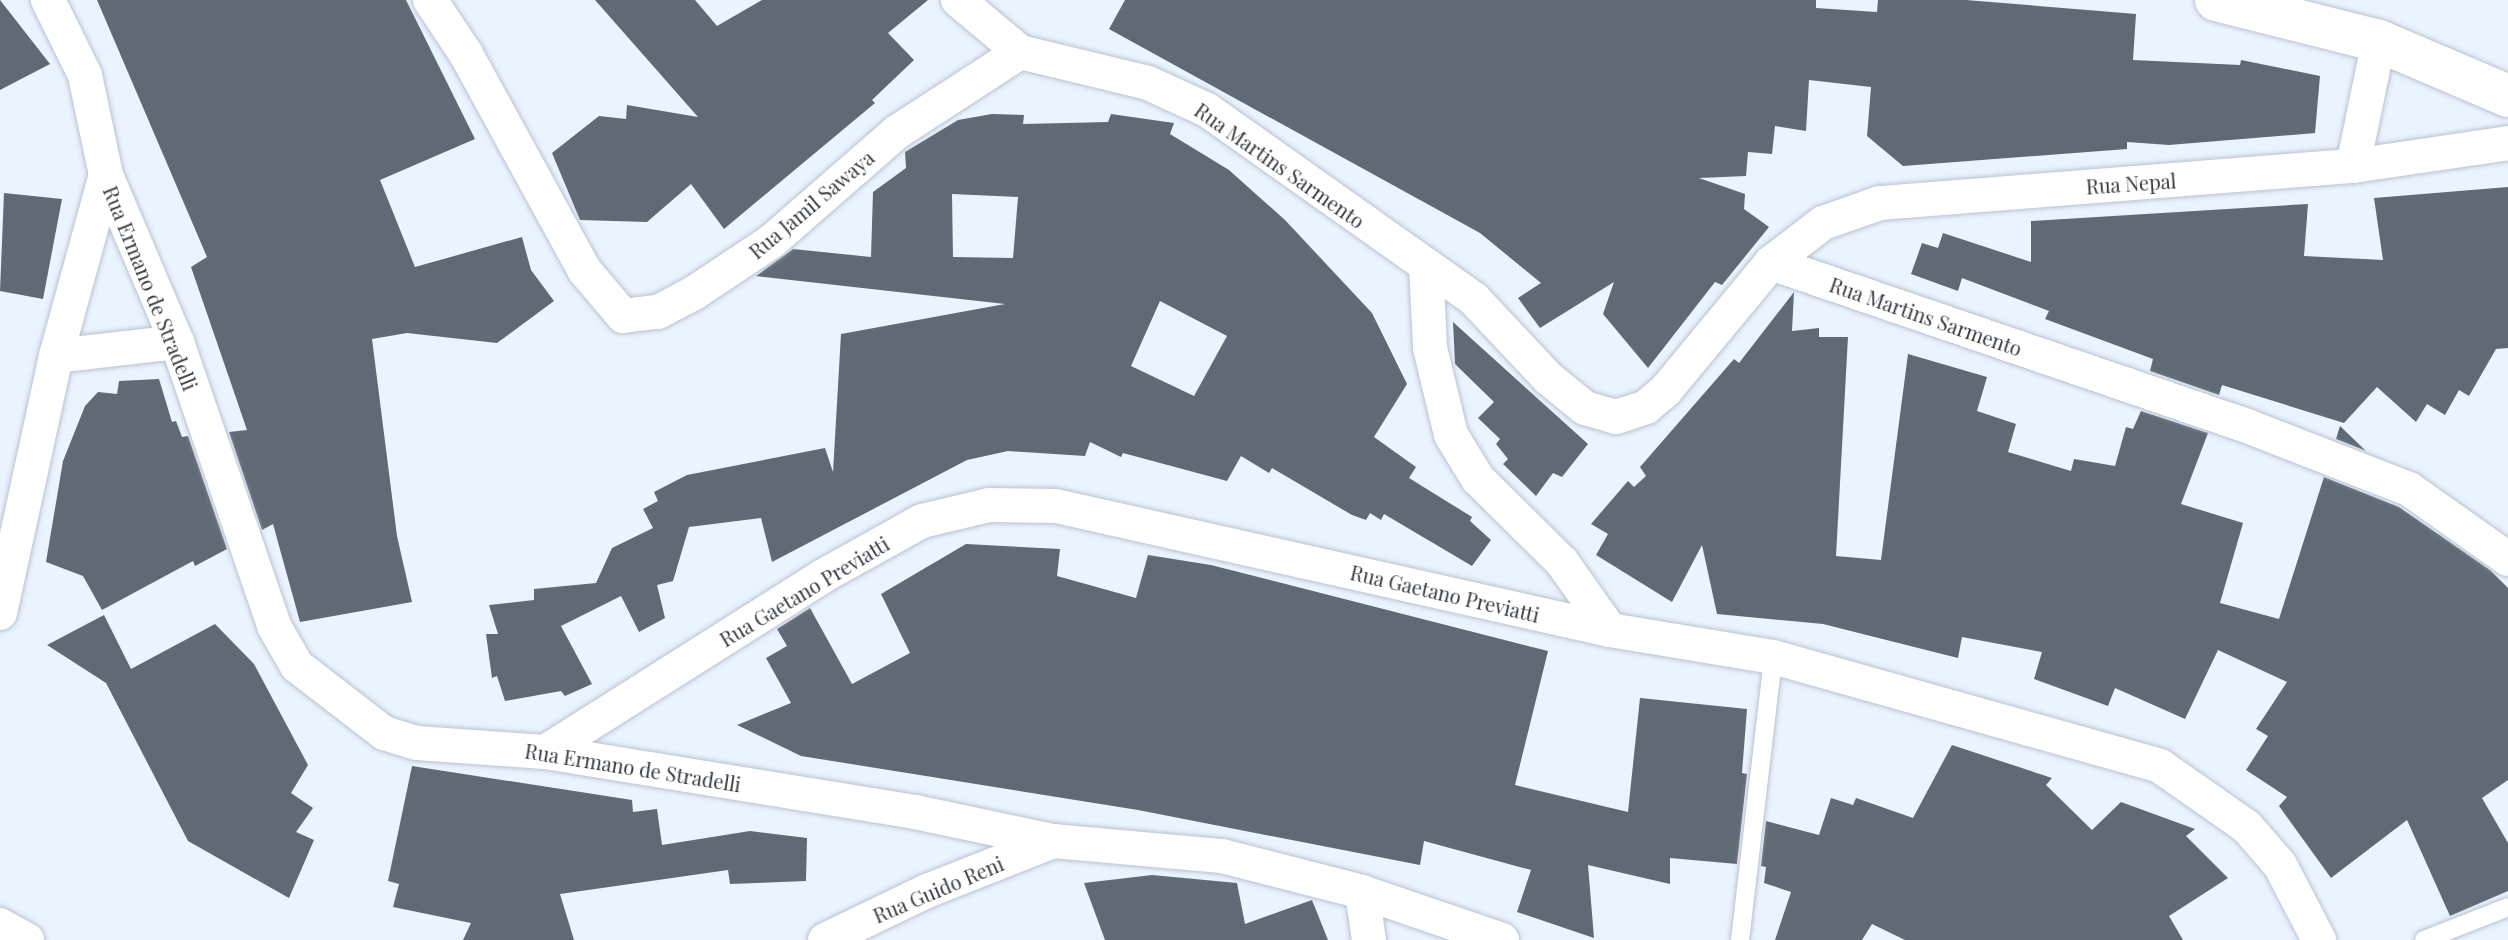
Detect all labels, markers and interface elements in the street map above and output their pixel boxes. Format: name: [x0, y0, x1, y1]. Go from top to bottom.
street label: Rua Martins Sarmento: [1190, 97, 1370, 233]
street label: Rua Jamil Sawaya: [744, 145, 878, 263]
street label: Rua Nepal: [2085, 168, 2177, 198]
street label: Rua Ermano de Stradelli: [99, 182, 203, 394]
street label: Rua Martins Sarmento: [1827, 272, 2025, 360]
street label: Rua Gaetano Previatti: [715, 531, 893, 651]
street label: Rua Gaetano Previatti: [1348, 560, 1542, 626]
street label: Rua Ermano de Stradelli: [523, 738, 743, 796]
street label: Rua Guido Reni: [869, 851, 1007, 927]

